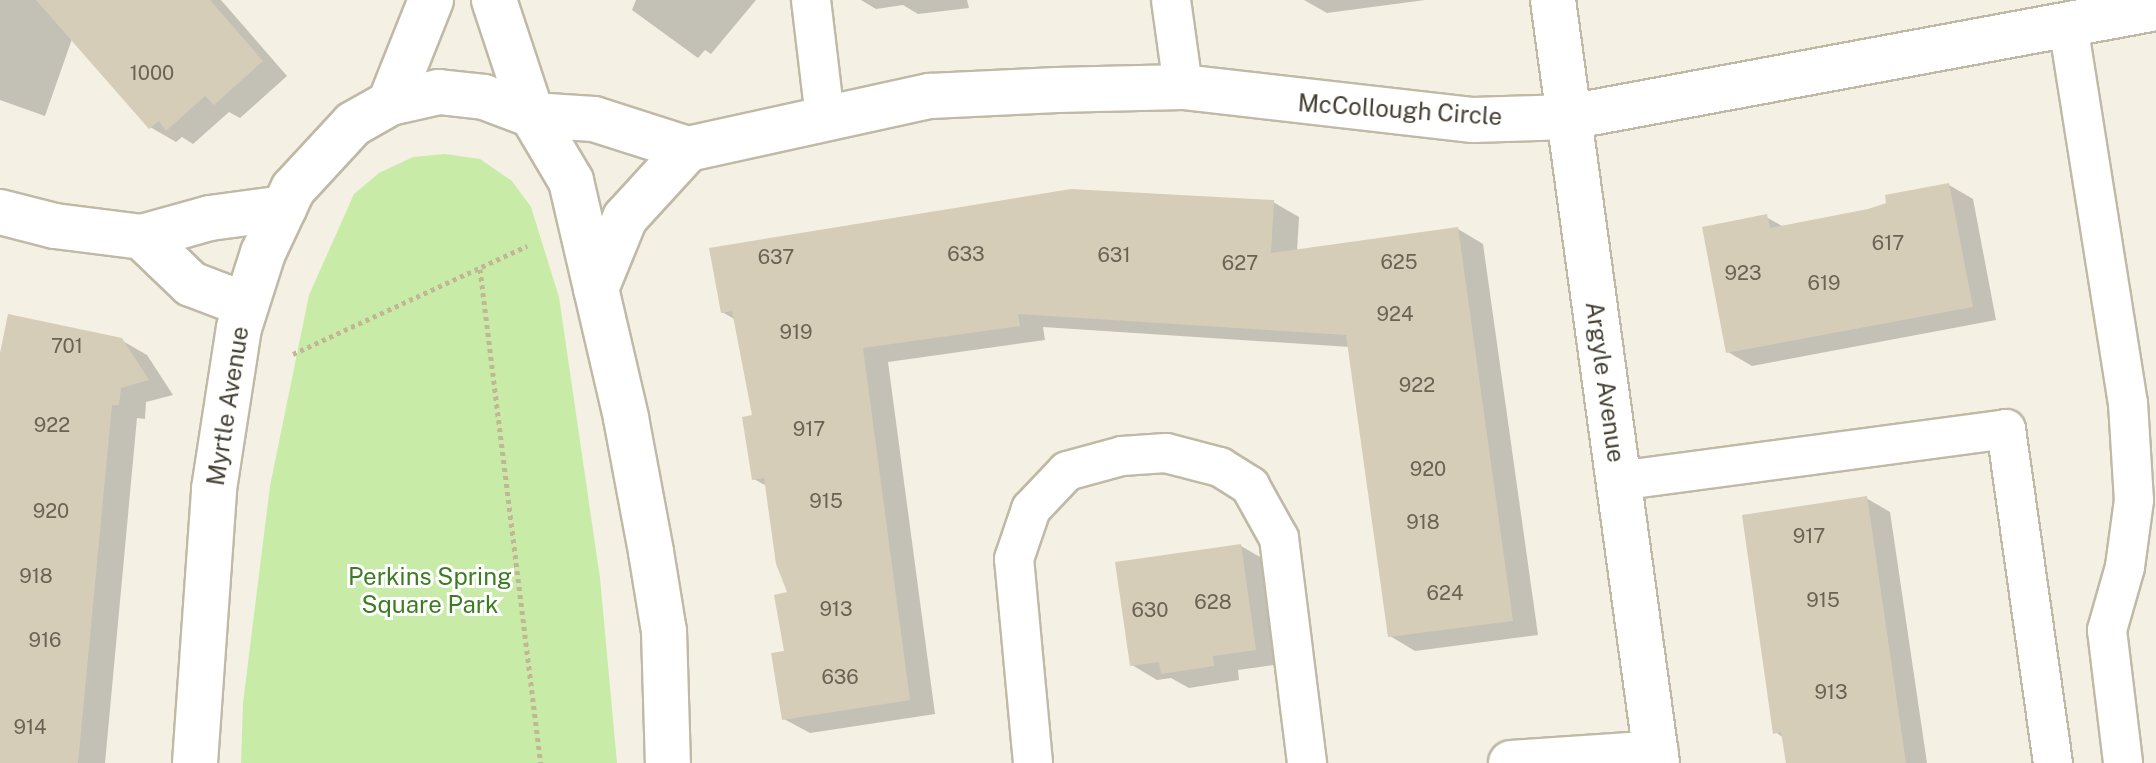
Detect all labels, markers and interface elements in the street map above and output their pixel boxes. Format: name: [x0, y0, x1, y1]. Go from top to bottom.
house number: 1000: [130, 61, 174, 85]
street label: McCollough Circle: [1297, 88, 1503, 132]
house number: 617: [1872, 231, 1904, 255]
house number: 633: [947, 242, 985, 266]
house number: 631: [1097, 243, 1131, 267]
house number: 637: [758, 245, 794, 269]
house number: 625: [1380, 250, 1418, 274]
house number: 627: [1222, 251, 1258, 275]
house number: 923: [1724, 261, 1762, 285]
house number: 619: [1807, 271, 1841, 295]
street label: Argyle Avenue: [1579, 300, 1631, 464]
house number: 924: [1377, 302, 1413, 326]
house number: 919: [779, 320, 813, 344]
street label: Myrtle Avenue: [201, 324, 255, 488]
house number: 701: [51, 334, 83, 358]
house number: 922: [1399, 373, 1435, 397]
house number: 922: [34, 413, 70, 437]
house number: 917: [793, 417, 825, 441]
house number: 920: [1410, 457, 1446, 481]
house number: 915: [809, 489, 843, 513]
house number: 920: [33, 499, 69, 523]
house number: 918: [1406, 510, 1440, 534]
house number: 917: [1793, 524, 1825, 548]
park label: Perkins Spring Square Park: [348, 563, 512, 619]
house number: 918: [19, 564, 53, 588]
house number: 624: [1427, 581, 1463, 605]
house number: 915: [1806, 588, 1840, 612]
house number: 628: [1194, 590, 1232, 614]
house number: 913: [819, 597, 853, 621]
house number: 630: [1131, 598, 1169, 622]
house number: 916: [28, 628, 62, 652]
house number: 636: [821, 665, 859, 689]
house number: 913: [1814, 680, 1848, 704]
house number: 914: [13, 715, 47, 739]

